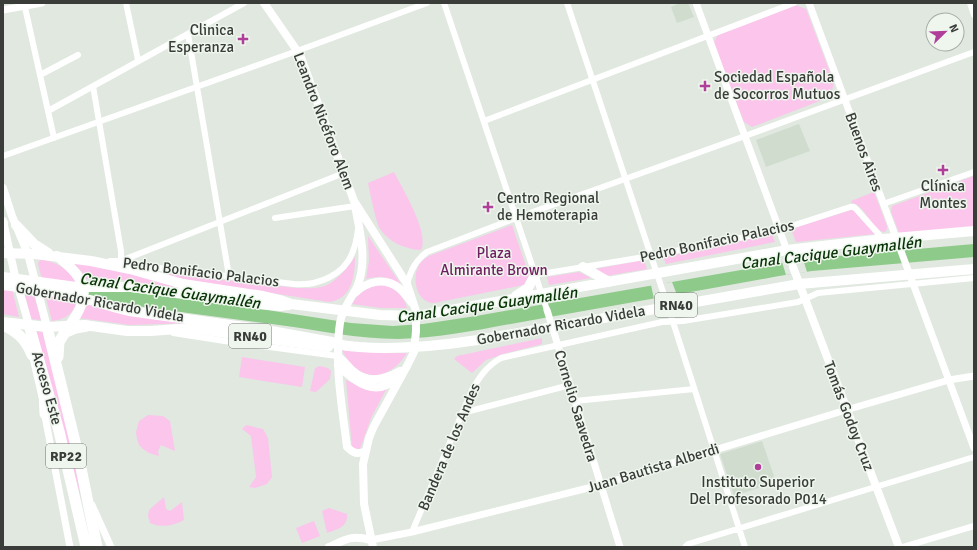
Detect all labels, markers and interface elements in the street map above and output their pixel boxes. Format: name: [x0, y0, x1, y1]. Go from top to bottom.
north arrow: [925, 12, 965, 52]
place label: Clinica Esperanza: [168, 21, 234, 56]
text: N: [946, 22, 961, 34]
marker: Clinica Esperanza: [237, 33, 249, 45]
street label: Leandro Nicéforo Alem: [290, 50, 358, 192]
place label: Sociedad Española de Socorros Mutuos: [714, 68, 841, 103]
marker: Sociedad Española de Socorros Mutuos: [699, 80, 711, 92]
street label: Buenos Aires: [841, 110, 887, 195]
marker: Clínica Montes: [937, 164, 949, 176]
place label: Clínica Montes: [919, 177, 967, 212]
place label: Centro Regional de Hemoterapia: [497, 189, 599, 224]
marker: Centro Regional de Hemoterapia: [482, 201, 494, 213]
street label: Pedro Bonifacio Palacios: [638, 216, 796, 266]
water label: Canal Cacique Guaymallén: [739, 232, 924, 274]
park label: Plaza Almirante Brown: [440, 244, 548, 279]
street label: Pedro Bonifacio Palacios: [122, 253, 281, 291]
water label: Canal Cacique Guaymallén: [78, 268, 263, 314]
street label: Gobernador Ricardo Videla: [14, 278, 186, 326]
water label: Canal Cacique Guaymallén: [395, 282, 580, 328]
road number: RN40: [655, 293, 697, 317]
street label: Gobernador Ricardo Videla: [475, 301, 647, 349]
road number: RN40: [229, 324, 271, 348]
street label: Cornelio Saavedra: [550, 348, 602, 464]
street label: Acceso Este: [28, 349, 66, 427]
street label: Tomás Godoy Cruz: [820, 359, 878, 474]
street label: Bandera de los Andes: [414, 380, 484, 513]
street label: Juan Bautista Alberdi: [585, 439, 721, 497]
road number: RP22: [46, 444, 86, 468]
marker: Instituto Superior Del Profesorado P014: [753, 462, 763, 472]
place label: Instituto Superior Del Profesorado P014: [689, 473, 827, 508]

